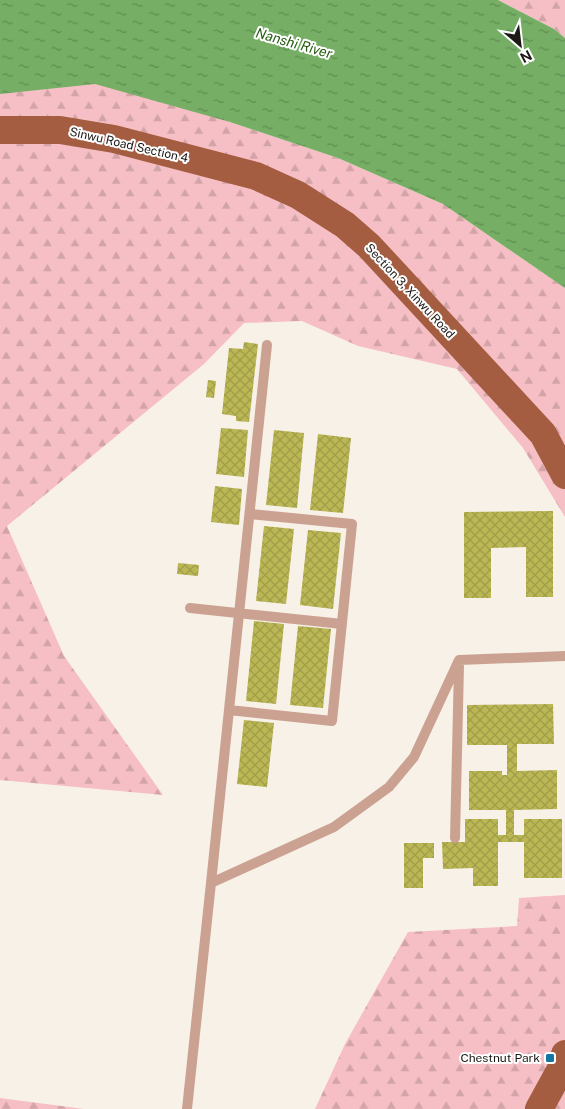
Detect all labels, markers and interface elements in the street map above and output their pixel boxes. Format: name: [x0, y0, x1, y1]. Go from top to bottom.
north arrow: [495, 20, 545, 70]
water label: Nanshi River: [254, 24, 335, 62]
text: N: [518, 47, 535, 66]
street label: Sinwu Road Section 4: [68, 125, 190, 166]
street label: Section 3, Xinwu Road: [362, 241, 458, 341]
place label: Chestnut Park: [460, 1051, 540, 1065]
marker: Chestnut Park: [544, 1052, 556, 1064]

